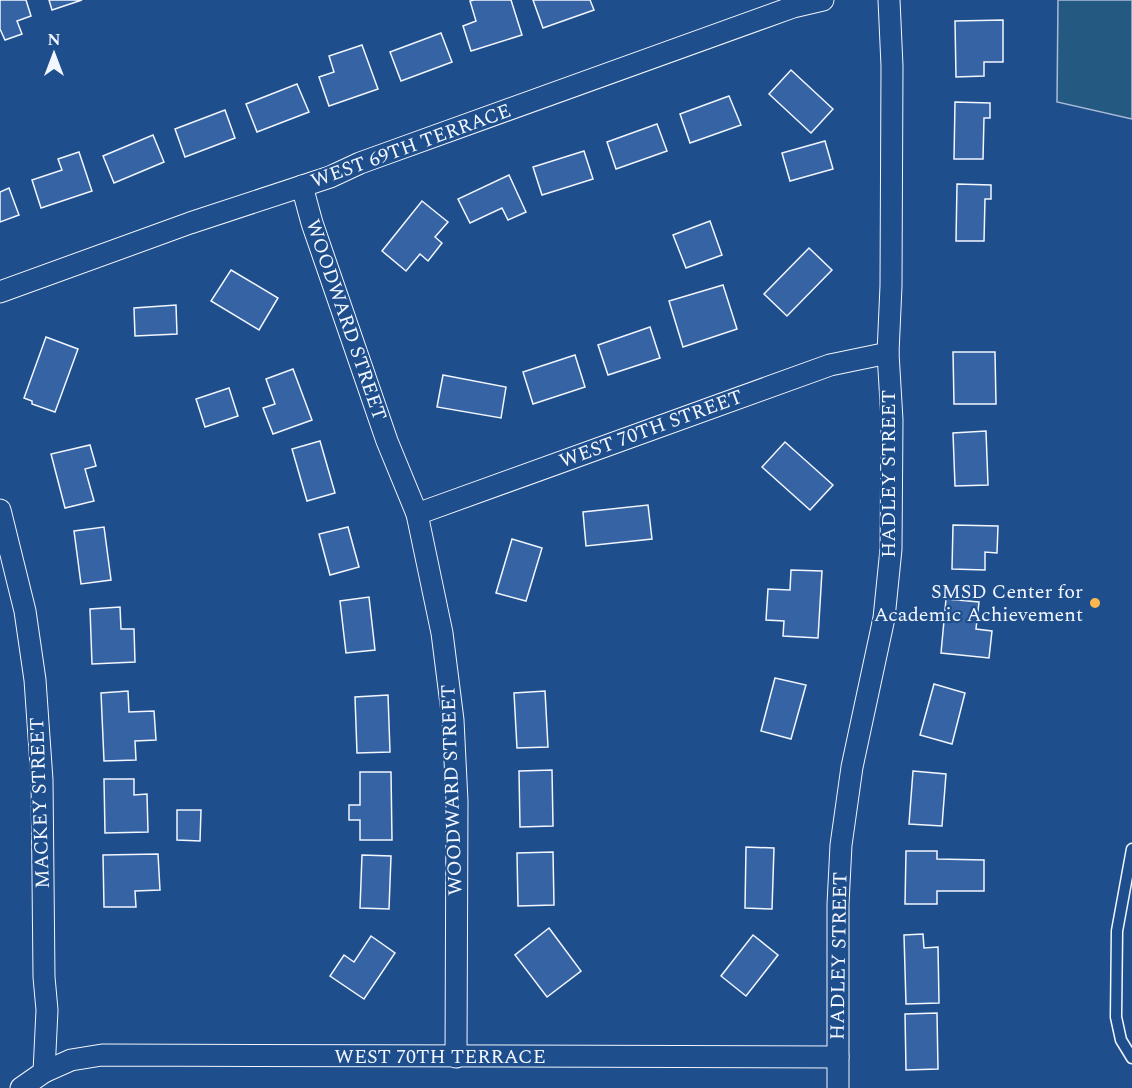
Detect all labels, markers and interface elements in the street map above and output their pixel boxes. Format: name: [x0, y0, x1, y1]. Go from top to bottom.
north arrow: [24, 24, 84, 84]
text: N: [47, 28, 61, 52]
street label: WEST 69TH TERRACE: [307, 96, 515, 196]
street label: WOODWARD STREET: [297, 215, 395, 425]
street label: WEST 70TH STREET: [555, 382, 747, 476]
street label: HADLEY STREET: [874, 390, 904, 558]
place label: SMSD Center for Academic Achievement: [874, 577, 1083, 630]
marker: SMSD Center for Academic Achievement: [1088, 596, 1102, 610]
street label: WOODWARD STREET: [433, 684, 471, 896]
street label: MACKEY STREET: [22, 717, 58, 889]
street label: HADLEY STREET: [823, 872, 855, 1040]
street label: WEST 70TH TERRACE: [334, 1042, 546, 1072]

